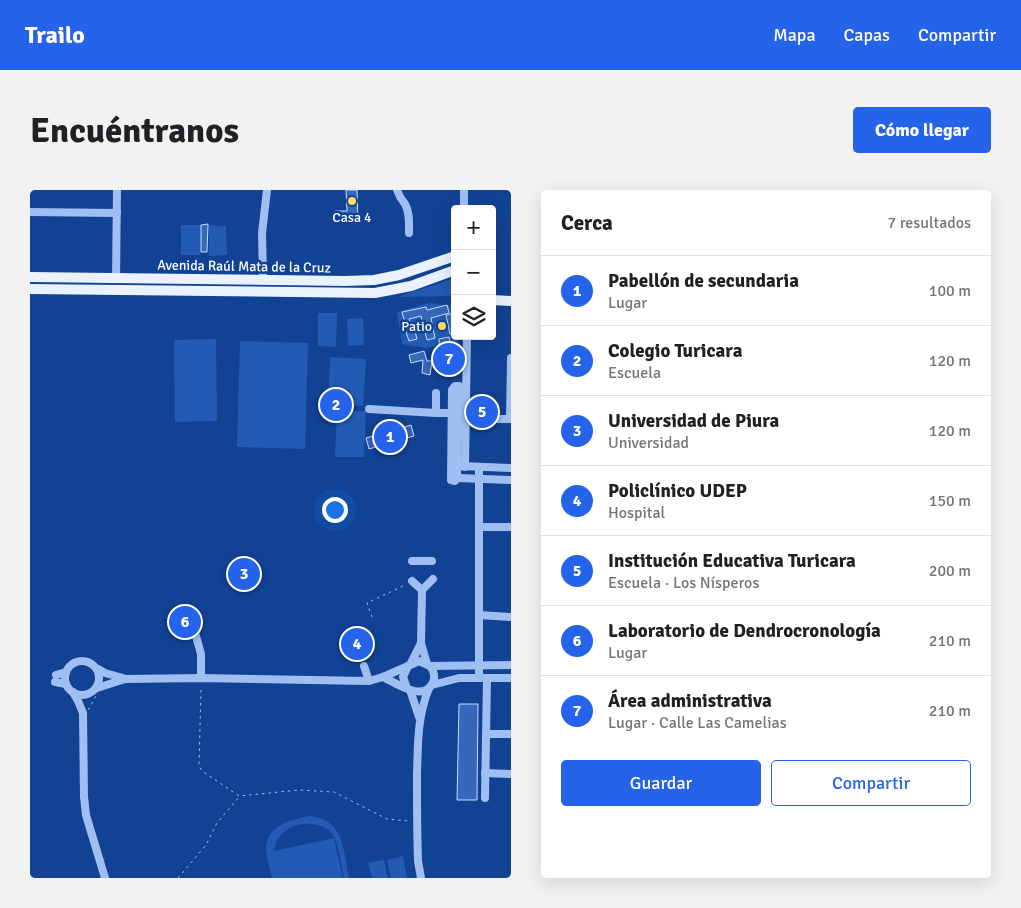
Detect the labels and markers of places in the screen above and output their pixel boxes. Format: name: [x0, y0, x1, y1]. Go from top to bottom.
marker: Casa 4: [346, 195, 358, 207]
place label: Casa 4: [332, 209, 372, 226]
place label: Patio: [401, 318, 432, 335]
marker: Patio: [436, 320, 448, 332]
pin: 7: [433, 340, 465, 378]
pin: 2: [320, 386, 352, 424]
pin: 5: [466, 393, 498, 431]
pin: 1: [374, 418, 406, 456]
pin: 3: [228, 555, 260, 593]
pin: 6: [169, 603, 201, 641]
pin: 4: [341, 625, 373, 663]

